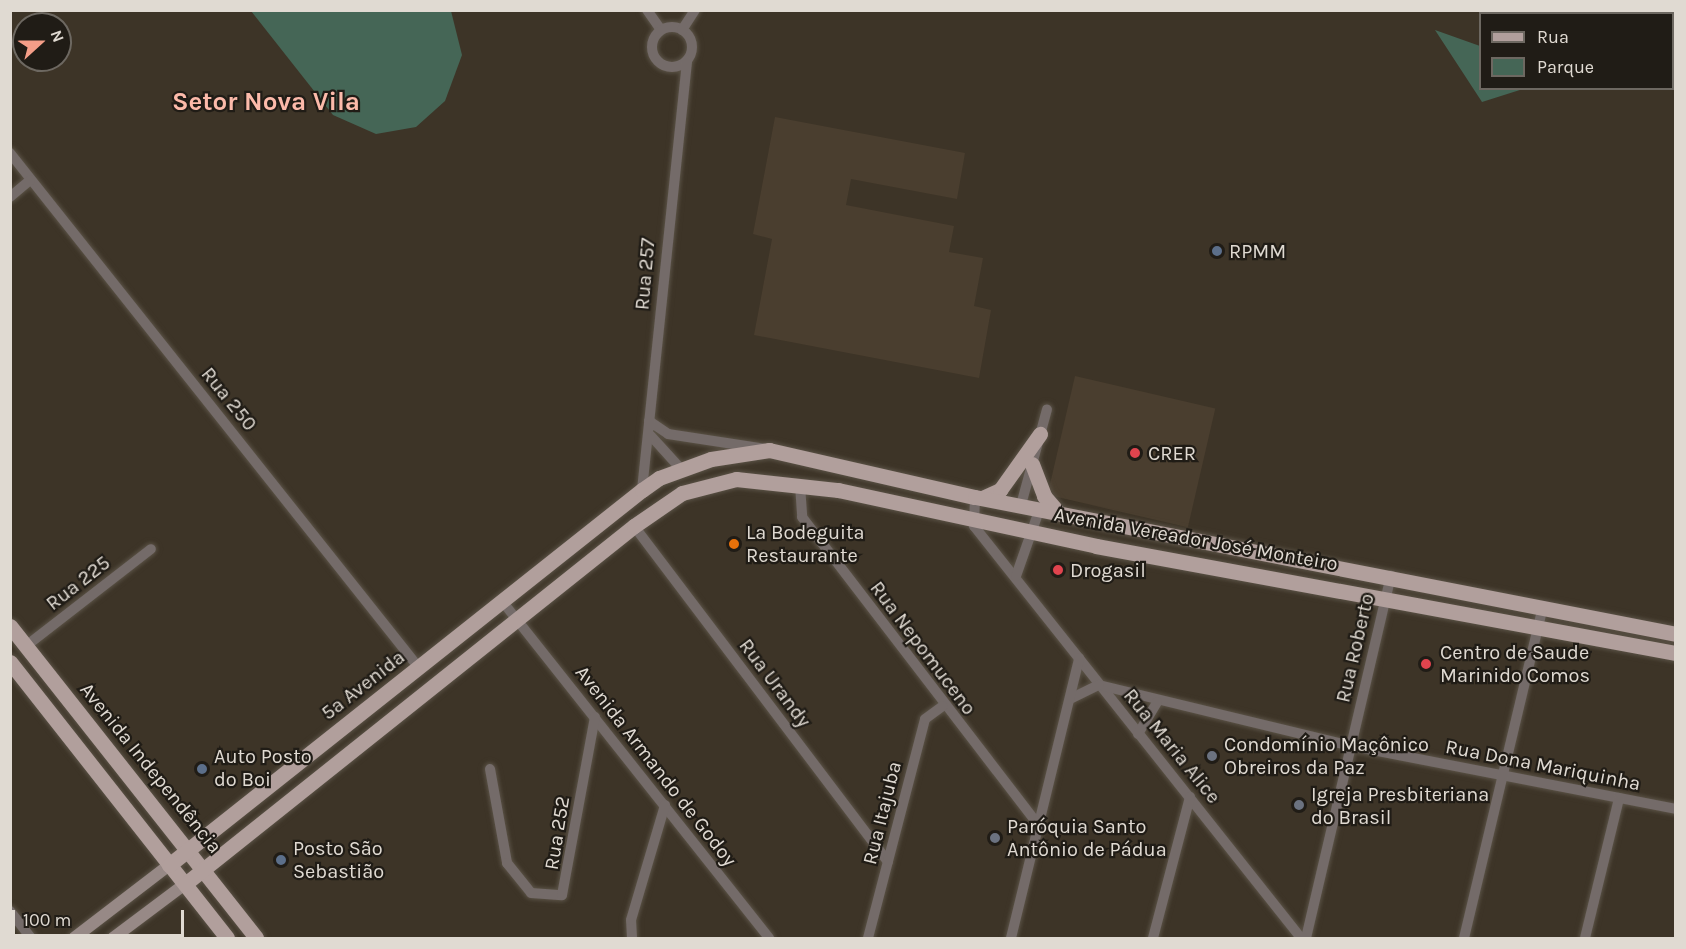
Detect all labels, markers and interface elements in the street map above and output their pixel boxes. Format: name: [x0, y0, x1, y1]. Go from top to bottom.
north arrow: [12, 12, 72, 72]
legend: [1479, 12, 1674, 90]
text: Rua: [1537, 26, 1569, 48]
text: N: [46, 27, 68, 45]
text: Parque: [1537, 56, 1594, 78]
district label: Setor Nova Vila: [172, 86, 360, 118]
street label: Rua 257: [630, 237, 660, 311]
place label: RPMM: [1229, 239, 1286, 263]
marker: RPMM: [1210, 244, 1224, 258]
street label: Rua 250: [196, 362, 262, 436]
place label: CRER: [1148, 441, 1196, 465]
marker: CRER: [1126, 444, 1144, 462]
street label: Avenida Vereador José Monteiro: [1052, 502, 1340, 576]
place label: La Bodeguita Restaurante: [746, 520, 864, 567]
marker: La Bodeguita Restaurante: [727, 537, 741, 551]
street label: Rua 225: [41, 551, 115, 615]
place label: Drogasil: [1070, 558, 1146, 582]
marker: Drogasil: [1051, 563, 1065, 577]
street label: Rua Nepomuceno: [865, 576, 981, 720]
street label: Rua Roberto: [1331, 591, 1379, 705]
street label: Rua Urandy: [734, 634, 816, 732]
place label: Centro de Saude Marinido Comos: [1440, 640, 1590, 687]
street label: 5ª Avenida: [316, 645, 410, 725]
marker: Centro de Saude Marinido Comos: [1417, 655, 1435, 673]
street label: Avenida Armando de Godoy: [570, 661, 742, 871]
street label: Avenida Independência: [75, 678, 227, 858]
street label: Rua Maria Alice: [1118, 684, 1226, 808]
place label: Condomínio Maçônico Obreiros da Paz: [1224, 732, 1429, 779]
street label: Rua Dona Mariquinha: [1443, 734, 1643, 796]
place label: Auto Posto do Boi: [214, 745, 312, 792]
marker: Condomínio Maçônico Obreiros da Paz: [1205, 749, 1219, 763]
street label: Rua Itajuba: [858, 759, 906, 867]
marker: Auto Posto do Boi: [195, 762, 209, 776]
place label: Igreja Presbiteriana do Brasil: [1311, 782, 1489, 829]
street label: Rua 252: [539, 794, 575, 872]
marker: Igreja Presbiteriana do Brasil: [1292, 798, 1306, 812]
place label: Paróquia Santo Antônio de Pádua: [1007, 814, 1167, 861]
marker: Paróquia Santo Antônio de Pádua: [988, 831, 1002, 845]
place label: Posto São Sebastião: [293, 837, 384, 884]
marker: Posto São Sebastião: [274, 853, 288, 867]
scale bar: [15, 898, 188, 936]
text: 100 m: [23, 909, 71, 931]

